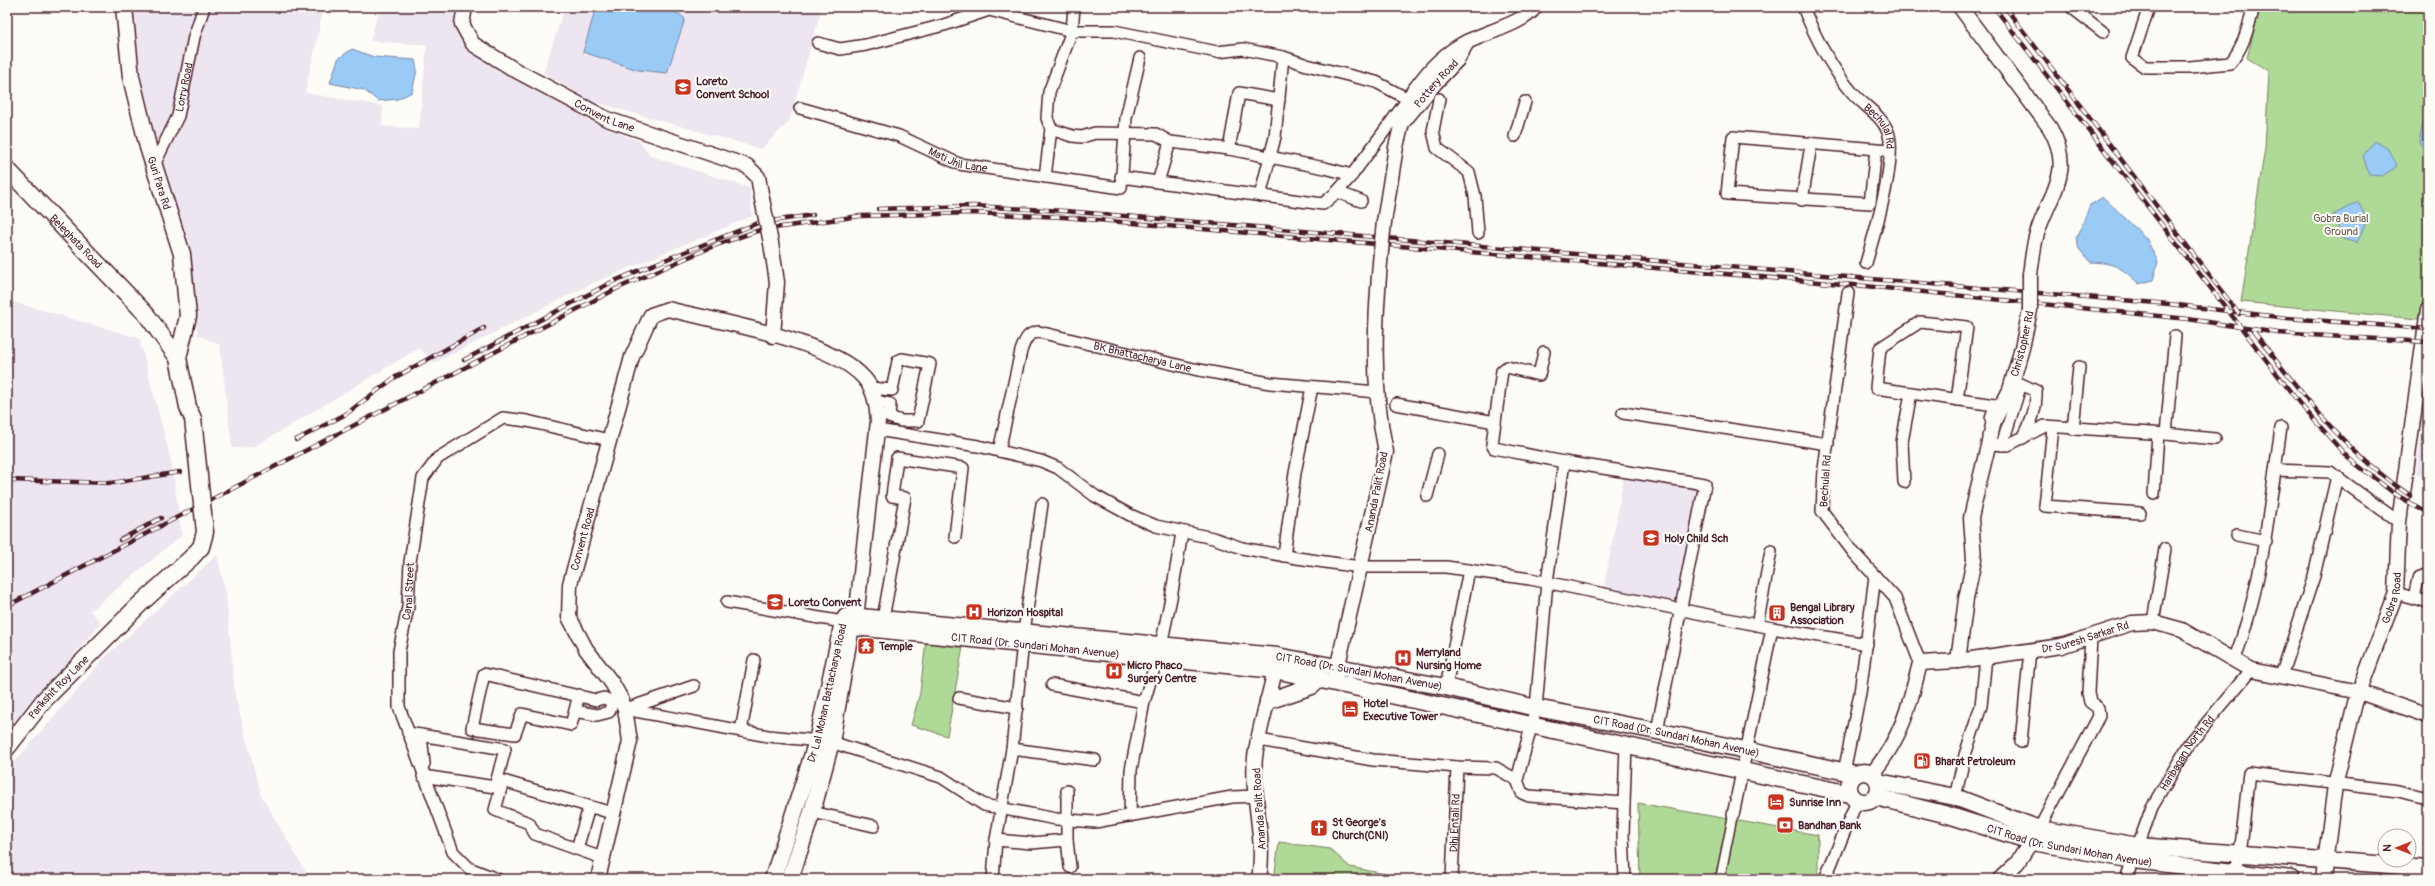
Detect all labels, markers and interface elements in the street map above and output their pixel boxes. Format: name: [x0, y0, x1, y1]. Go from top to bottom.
street label: Pottery Road: [1412, 57, 1461, 110]
street label: Lorry Road: [173, 61, 196, 113]
place label: Loreto Convent School: [696, 75, 770, 101]
school or university icon: Loreto Convent School: [673, 77, 693, 97]
street label: Convent Lane: [572, 97, 637, 135]
street label: Bechulal Rd: [1861, 101, 1896, 149]
street label: Mati Jhil Lane: [926, 145, 989, 175]
street label: Guri Para Rd: [144, 155, 173, 211]
street label: Beleghata Road: [47, 212, 105, 271]
park label: Gobra Burial Ground: [2313, 212, 2369, 238]
street label: Christopher Rd: [2008, 310, 2037, 378]
street label: BK Bhattacharya Lane: [1092, 339, 1193, 375]
street label: Ananda Palit Road: [1362, 451, 1391, 534]
street label: Bechulal Rd: [1817, 454, 1834, 508]
street label: Convent Road: [568, 506, 598, 572]
school or university icon: Holy Child Sch: [1641, 528, 1661, 548]
place label: Holy Child Sch: [1664, 532, 1728, 545]
street label: Canal Street: [399, 562, 417, 621]
street label: Gobra Road: [2379, 572, 2404, 625]
school or university icon: Loreto Convent: [765, 592, 785, 612]
place label: Loreto Convent: [788, 596, 862, 609]
place label: Bengal Library Association: [1790, 601, 1855, 627]
hospital icon: Horizon Hospital: [964, 602, 984, 622]
building icon: Bengal Library Association: [1767, 603, 1787, 623]
place label: Horizon Hospital: [987, 606, 1063, 619]
street label: Dr Suresh Sarkar Rd: [2041, 618, 2130, 656]
street label: Dr Lal Mohan Battacharya Road: [805, 622, 849, 764]
street label: CIT Road (Dr. Sundari Mohan Avenue): [950, 631, 1120, 661]
temple icon: Temple: [856, 636, 876, 656]
place label: Temple: [878, 640, 913, 653]
place label: Merryland Nursing Home: [1416, 646, 1482, 672]
hospital icon: Merryland Nursing Home: [1393, 648, 1413, 668]
street label: CIT Road (Dr. Sundari Mohan Avenue): [1275, 650, 1444, 693]
street label: Parikshit Roy Lane: [26, 653, 92, 722]
place label: Micro Phaco Surgery Centre: [1127, 659, 1197, 685]
hospital icon: Micro Phaco Surgery Centre: [1104, 661, 1124, 681]
place label: Hotel Executive Tower: [1363, 697, 1439, 723]
hotel icon: Hotel Executive Tower: [1340, 699, 1360, 719]
street label: CIT Road (Dr. Sundari Mohan Avenue): [1592, 713, 1761, 760]
street label: Haribagan North Rd: [2157, 713, 2217, 793]
fuel station icon: Bharat Petroleum: [1912, 751, 1932, 771]
place label: Bharat Petroleum: [1935, 755, 2016, 768]
street label: Ananda Palit Road: [1250, 768, 1269, 850]
hotel icon: Sunrise Inn: [1766, 792, 1786, 812]
street label: Dihi Entali Rd: [1447, 793, 1463, 853]
place label: Sunrise Inn: [1789, 796, 1841, 809]
bank icon: Bandhan Bank: [1775, 815, 1795, 835]
place label: St George's Church(CNI): [1332, 816, 1389, 842]
church icon: St George's Church(CNI): [1309, 818, 1329, 838]
place label: Bandhan Bank: [1798, 819, 1861, 832]
street label: CIT Road (Dr. Sundari Mohan Avenue): [1985, 822, 2153, 869]
north arrow: [2377, 828, 2417, 868]
text: N: [2381, 844, 2394, 852]

